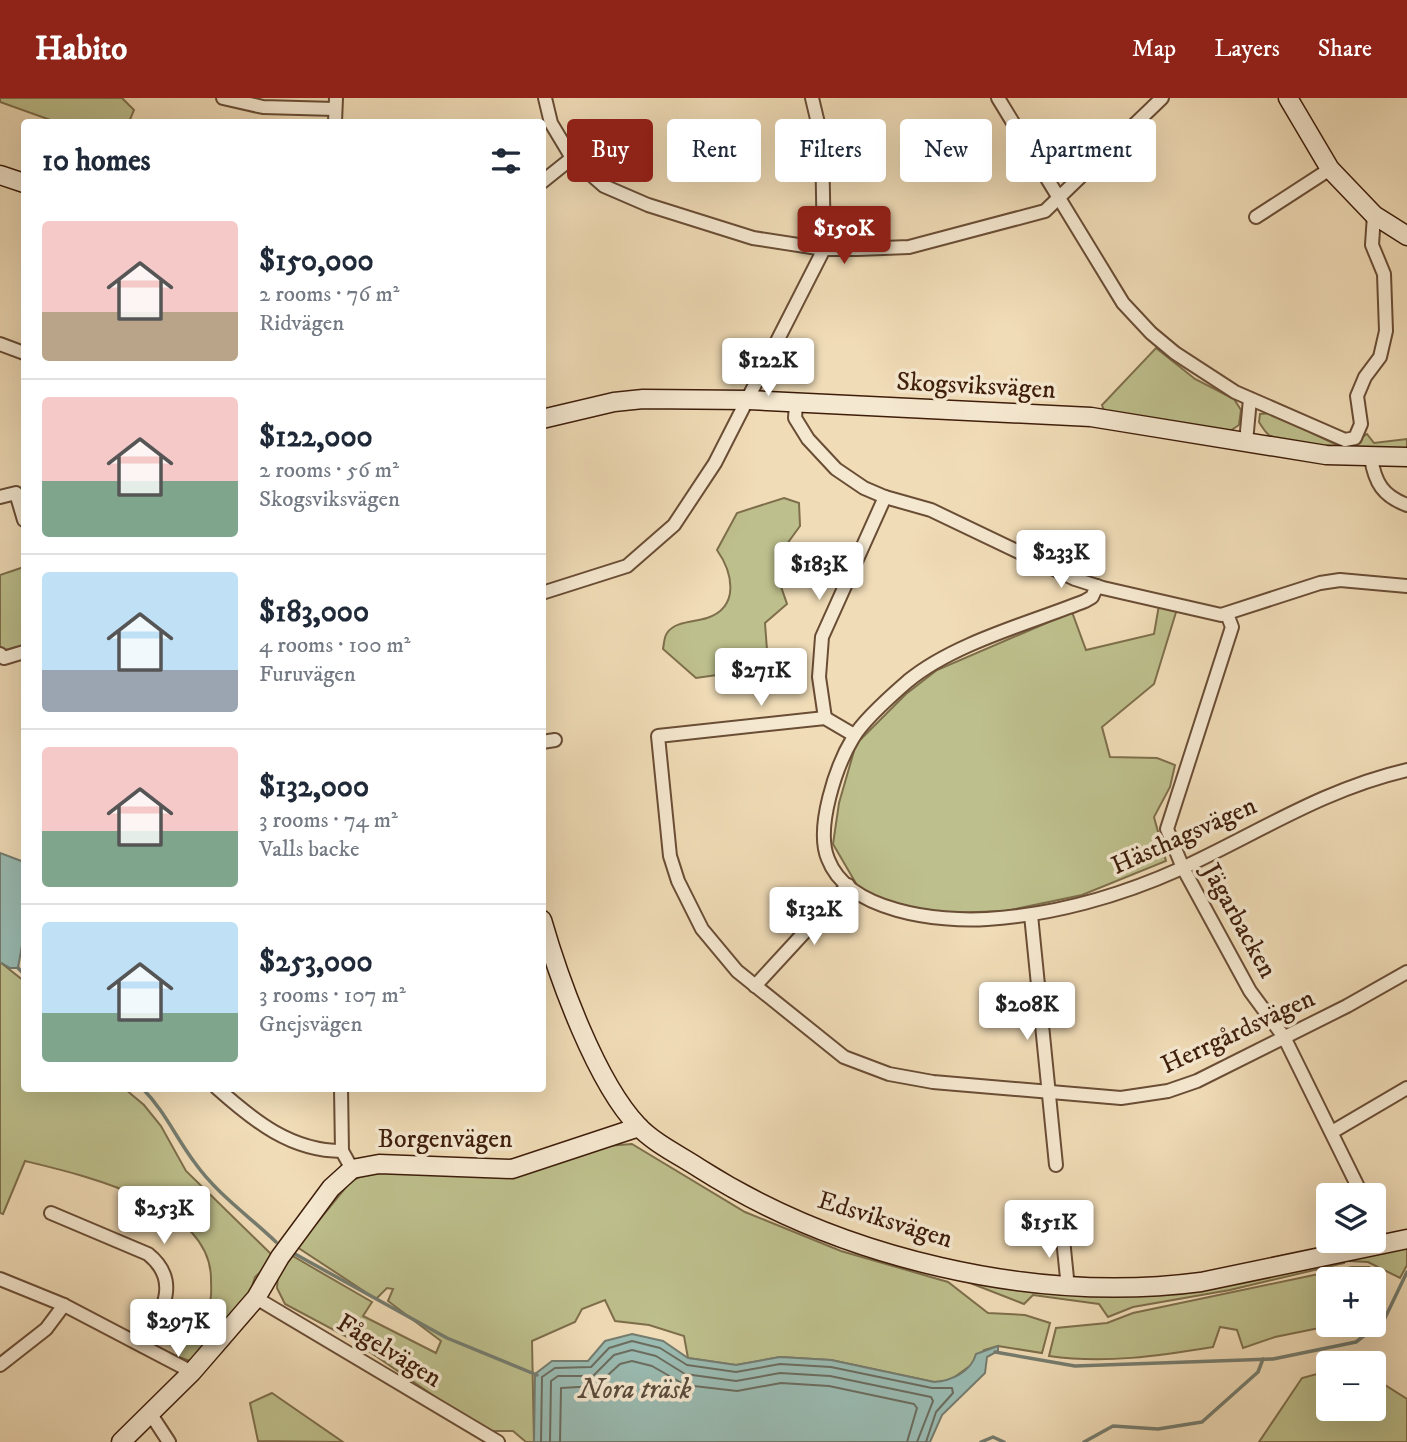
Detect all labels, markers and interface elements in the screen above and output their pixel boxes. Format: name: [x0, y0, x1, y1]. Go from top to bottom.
text: Habito: [35, 29, 127, 70]
text: Map: [1132, 34, 1176, 64]
text: Layers: [1214, 34, 1280, 64]
text: Share: [1318, 34, 1372, 64]
chip: Buy: [567, 119, 653, 182]
chip: Rent: [667, 119, 761, 182]
chip: Filters: [775, 119, 886, 182]
chip: New: [900, 119, 992, 182]
chip: Apartment: [1006, 119, 1156, 182]
icon: filters: [487, 142, 525, 180]
text: 10 homes: [42, 143, 151, 180]
pin: $150K: [795, 206, 893, 266]
text: $150K: [814, 214, 874, 243]
text: $150,000: [259, 243, 374, 280]
icon: home: [98, 249, 182, 333]
text: 2 rooms · 76 m²: [259, 280, 399, 309]
text: Ridvägen: [259, 309, 344, 338]
pin: $122K: [719, 338, 817, 398]
text: $122K: [738, 346, 798, 375]
street label: Skogsviksvägen: [895, 365, 1057, 407]
text: $122,000: [259, 419, 373, 456]
icon: home: [98, 425, 182, 509]
text: 2 rooms · 56 m²: [259, 456, 399, 485]
text: Skogsviksvägen: [259, 485, 400, 514]
pin: $233K: [1012, 531, 1110, 590]
text: $233K: [1032, 538, 1090, 567]
pin: $183K: [770, 542, 868, 602]
text: $183K: [790, 550, 848, 579]
text: $183,000: [259, 594, 369, 631]
icon: home: [98, 600, 182, 684]
text: 4 rooms · 100 m²: [259, 631, 411, 660]
pin: $271K: [712, 648, 810, 708]
text: $271K: [731, 656, 791, 685]
text: Furuvägen: [259, 660, 356, 689]
text: $132,000: [259, 769, 369, 806]
icon: home: [98, 775, 182, 859]
street label: Hästhagsvägen: [1106, 789, 1262, 883]
text: 3 rooms · 74 m²: [259, 806, 398, 835]
text: Valls backe: [259, 835, 360, 864]
street label: Jägarbacken: [1193, 856, 1284, 984]
pin: $132K: [765, 888, 863, 947]
text: $132K: [785, 895, 843, 924]
text: $253,000: [259, 944, 373, 981]
icon: home: [98, 950, 182, 1034]
text: 3 rooms · 107 m²: [259, 981, 406, 1010]
pin: $208K: [978, 982, 1076, 1042]
street label: Herrgårdsvägen: [1156, 982, 1321, 1082]
text: $208K: [995, 990, 1059, 1019]
text: Gnejsvägen: [259, 1010, 362, 1039]
street label: Borgenvägen: [377, 1123, 513, 1156]
map controls: [1316, 1183, 1386, 1421]
button: layers: [1316, 1183, 1386, 1253]
street label: Edsviksvägen: [814, 1184, 957, 1256]
pin: $253K: [115, 1186, 213, 1246]
text: $253K: [134, 1194, 194, 1223]
pin: $151K: [1000, 1200, 1098, 1260]
text: $151K: [1021, 1208, 1077, 1237]
button: +: [1316, 1267, 1386, 1337]
pin: $297K: [129, 1300, 227, 1359]
text: $297K: [146, 1307, 210, 1336]
street label: Fågelvägen: [330, 1307, 448, 1395]
button: −: [1316, 1351, 1386, 1421]
water label: Nora träsk: [577, 1372, 692, 1407]

